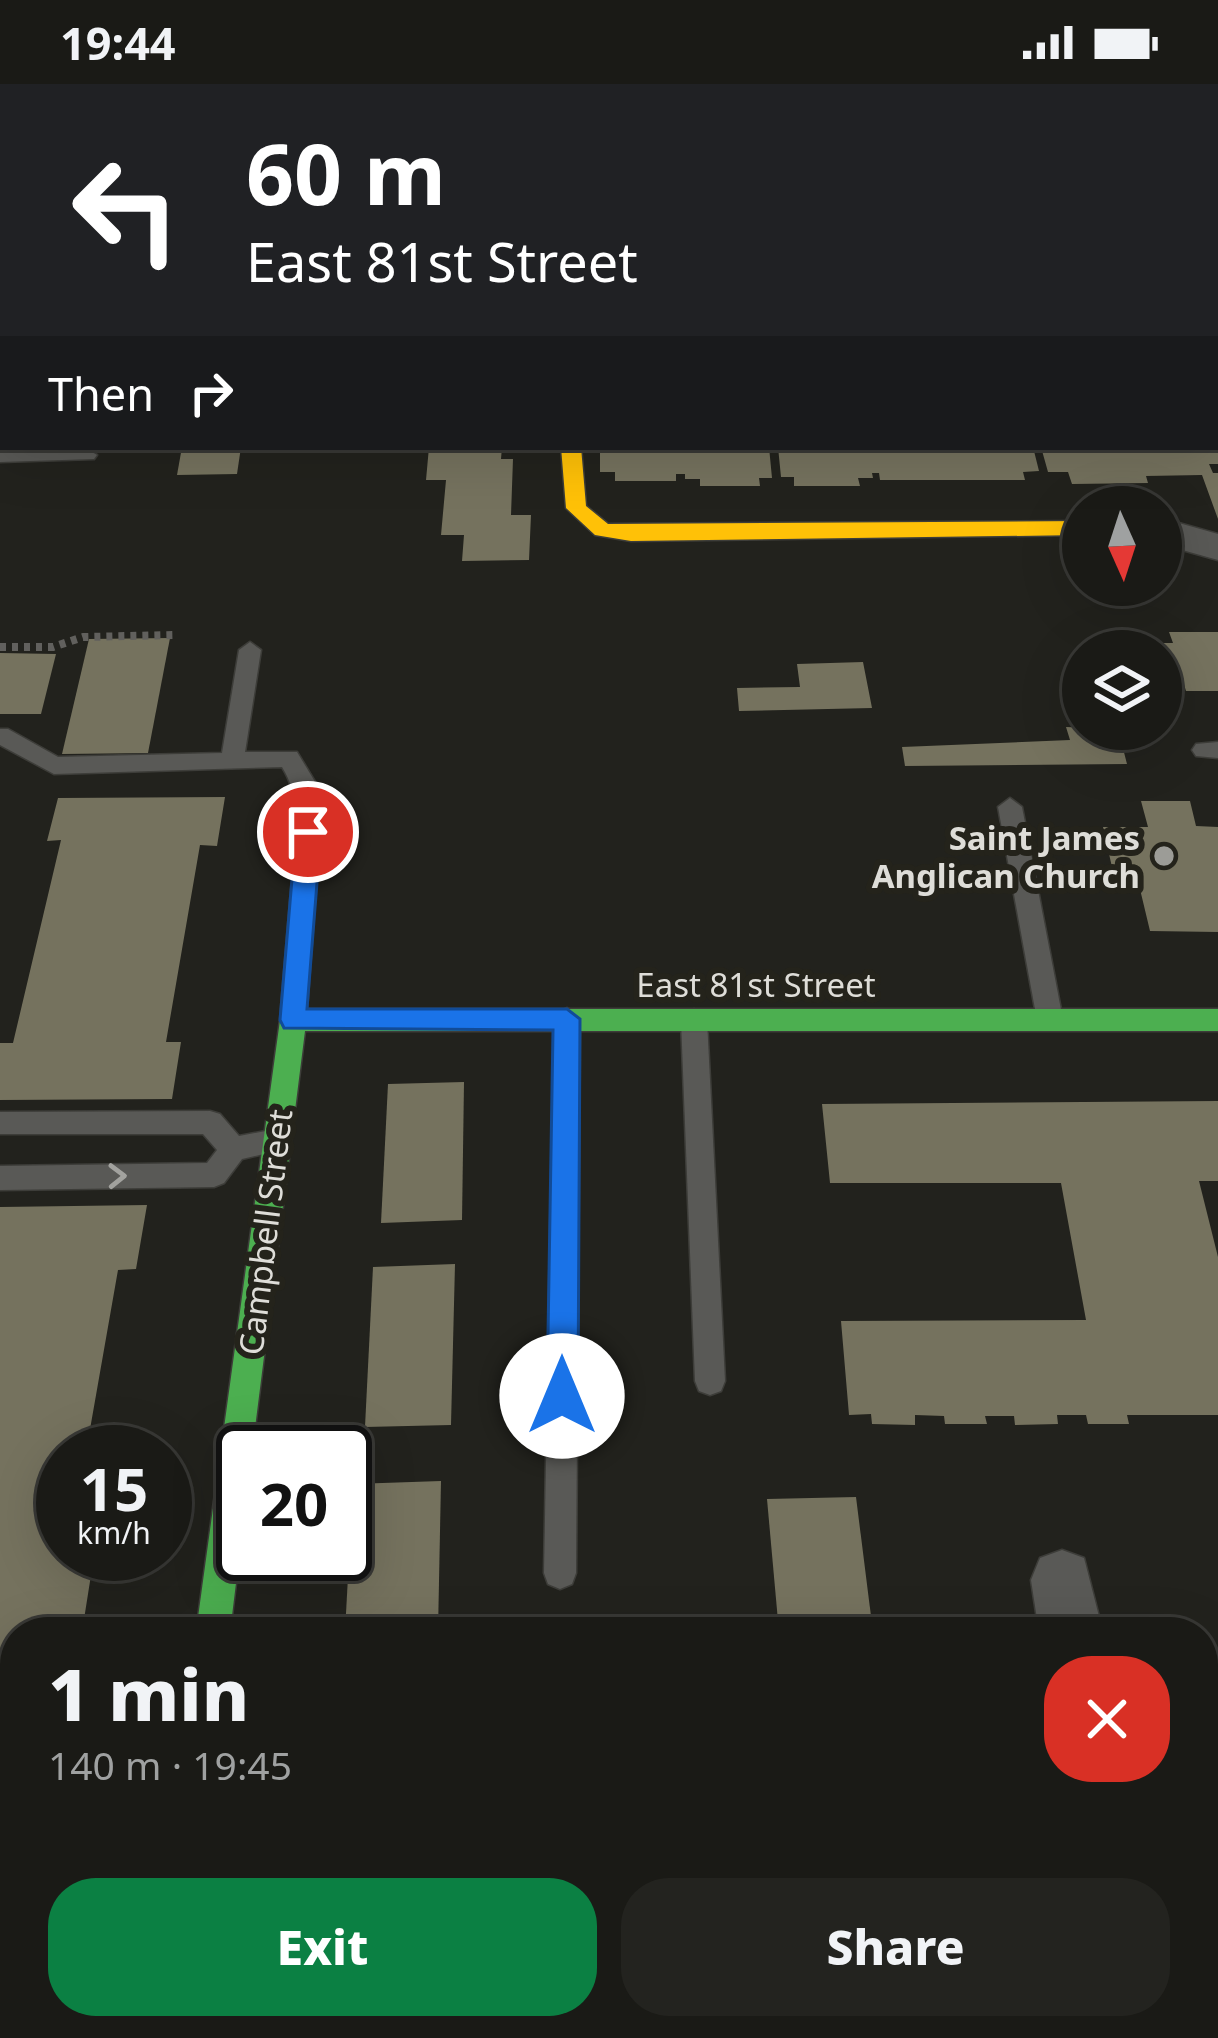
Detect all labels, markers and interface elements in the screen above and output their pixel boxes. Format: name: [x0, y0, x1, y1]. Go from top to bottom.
text: 19:44: [60, 12, 176, 73]
text: 60 m: [246, 115, 446, 230]
icon: left: [48, 132, 204, 288]
text: East 81st Street: [246, 224, 638, 298]
icon: right: [178, 360, 244, 426]
text: Then: [48, 363, 154, 424]
north arrow: [1062, 486, 1182, 606]
map controls: [1062, 486, 1182, 750]
button: layers: [1062, 630, 1182, 750]
pin: [257, 781, 359, 883]
icon: arrive: [275, 799, 341, 865]
place label: Saint James Anglican Church: [872, 815, 1140, 898]
marker: Saint James Anglican Church: [1151, 843, 1177, 869]
street label: East 81st Street: [636, 962, 876, 1007]
street label: Campbell Street: [228, 1107, 302, 1357]
one-way arrow: [109, 1163, 127, 1189]
position arrow: [499, 1333, 625, 1459]
speed limit sign: 20: [216, 1425, 372, 1581]
text: 15: [80, 1447, 148, 1529]
text: km/h: [77, 1512, 151, 1553]
text: 1 min: [48, 1644, 249, 1742]
button: close: [1044, 1656, 1170, 1782]
text: 140 m · 19:45: [48, 1738, 292, 1791]
button: Exit: [48, 1878, 597, 2016]
button: Share: [621, 1878, 1170, 2016]

